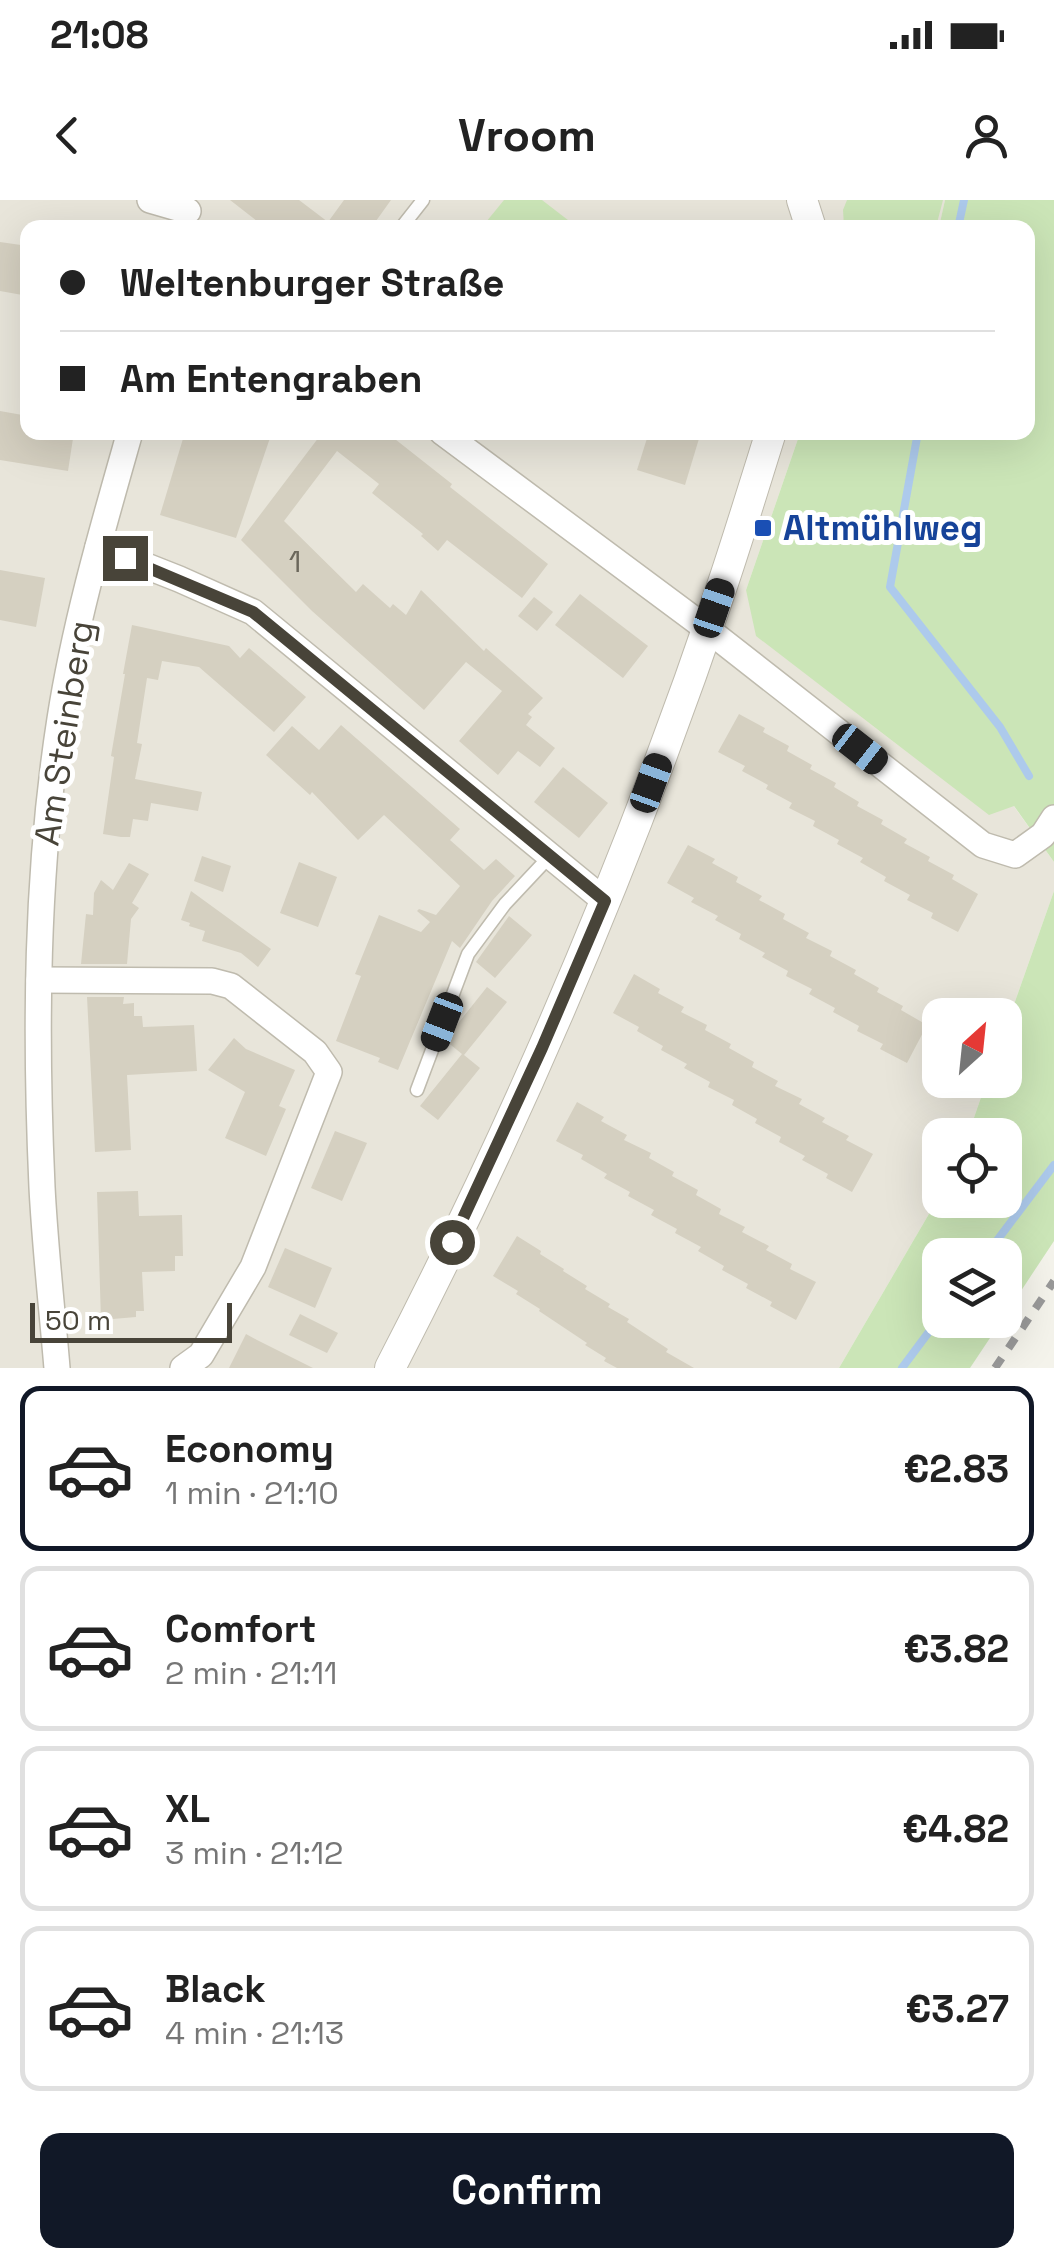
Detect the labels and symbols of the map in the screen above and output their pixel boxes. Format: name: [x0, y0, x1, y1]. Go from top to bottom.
place label: Altmühlweg: [783, 506, 982, 550]
marker: Altmühlweg: [752, 517, 774, 539]
route end: [103, 536, 148, 581]
house number: 1: [289, 542, 301, 581]
car: [690, 575, 738, 641]
street label: Am Steinberg: [25, 617, 103, 849]
car: [827, 719, 893, 779]
car: [627, 750, 675, 816]
car: [417, 989, 467, 1055]
north arrow: [922, 998, 1022, 1098]
route start: [430, 1220, 475, 1265]
scale bar: [30, 1298, 232, 1342]

